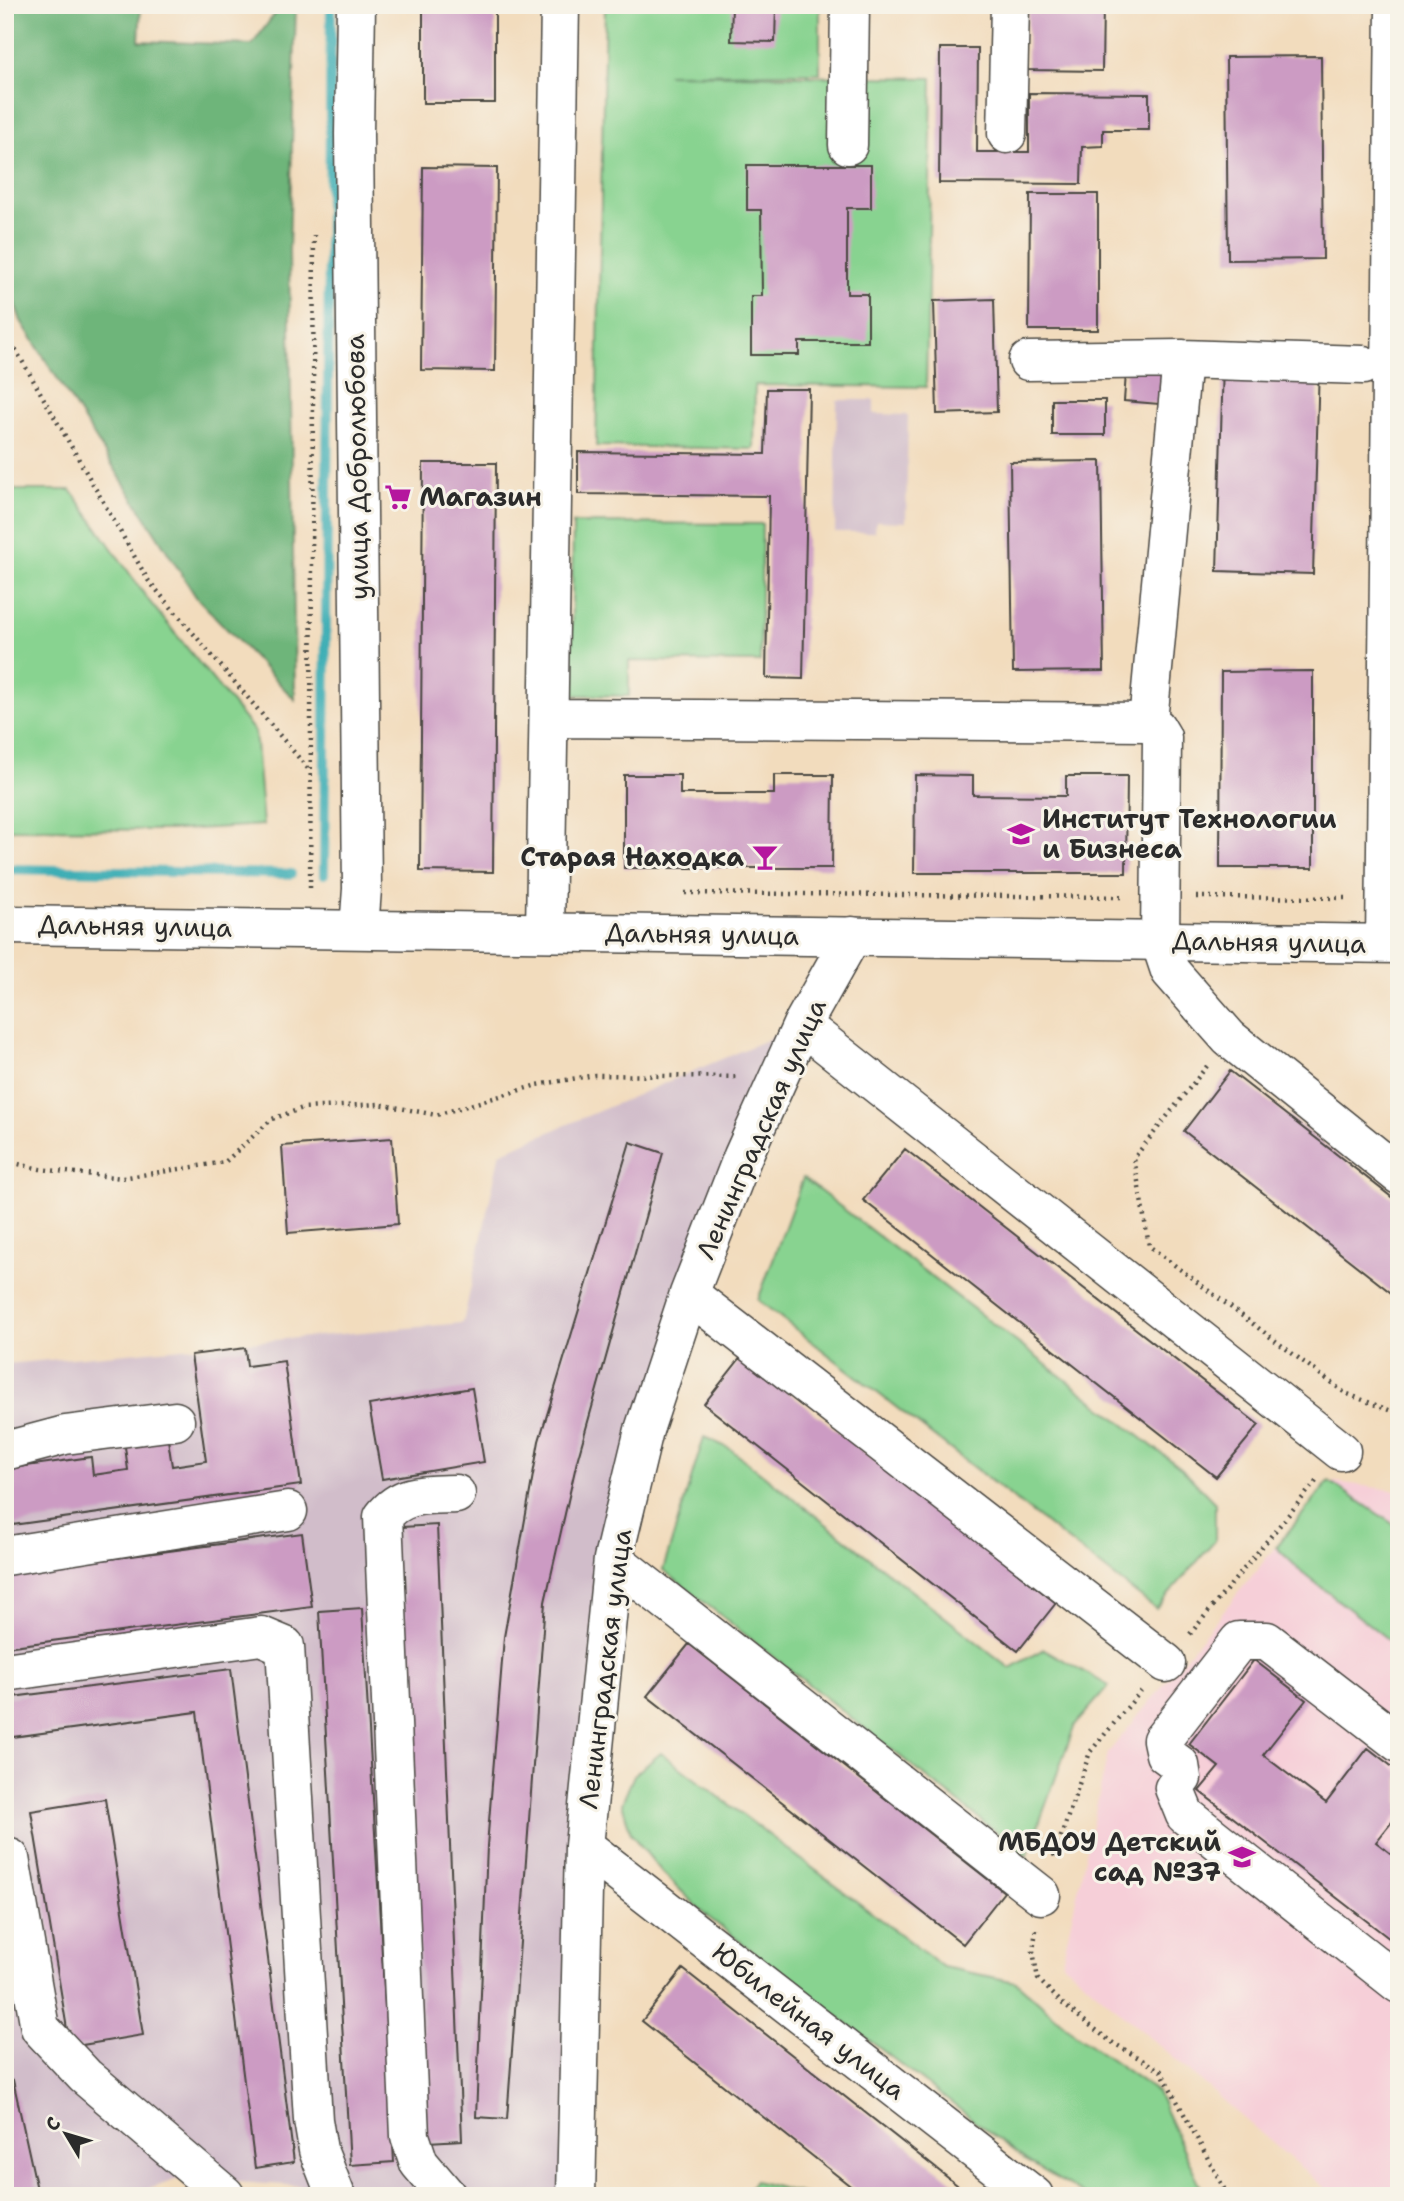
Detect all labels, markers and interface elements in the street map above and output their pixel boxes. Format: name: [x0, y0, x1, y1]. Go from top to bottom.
street label: улица Добролюбова: [337, 334, 376, 600]
place label: Магазин: [419, 479, 542, 514]
supermarket icon: Магазин: [383, 482, 413, 512]
place label: Институт Технологии и Бизнеса: [1042, 801, 1337, 866]
school or university icon: Институт Технологии и Бизнеса: [1006, 819, 1036, 849]
place label: Старая Находка: [520, 839, 744, 874]
bar icon: Старая Находка: [750, 842, 780, 872]
street label: Дальняя улица: [37, 906, 233, 945]
street label: Дальняя улица: [604, 914, 800, 953]
street label: Дальняя улица: [1171, 922, 1367, 961]
street label: Ленинградская улица: [687, 993, 834, 1265]
street label: Ленинградская улица: [570, 1527, 639, 1811]
place label: МБДОУ Детский сад №37: [998, 1824, 1221, 1889]
school or university icon: МБДОУ Детский сад №37: [1227, 1842, 1257, 1872]
street label: Юбилейная улица: [705, 1934, 913, 2107]
north arrow: [32, 2100, 102, 2170]
text: С: [40, 2112, 66, 2136]

